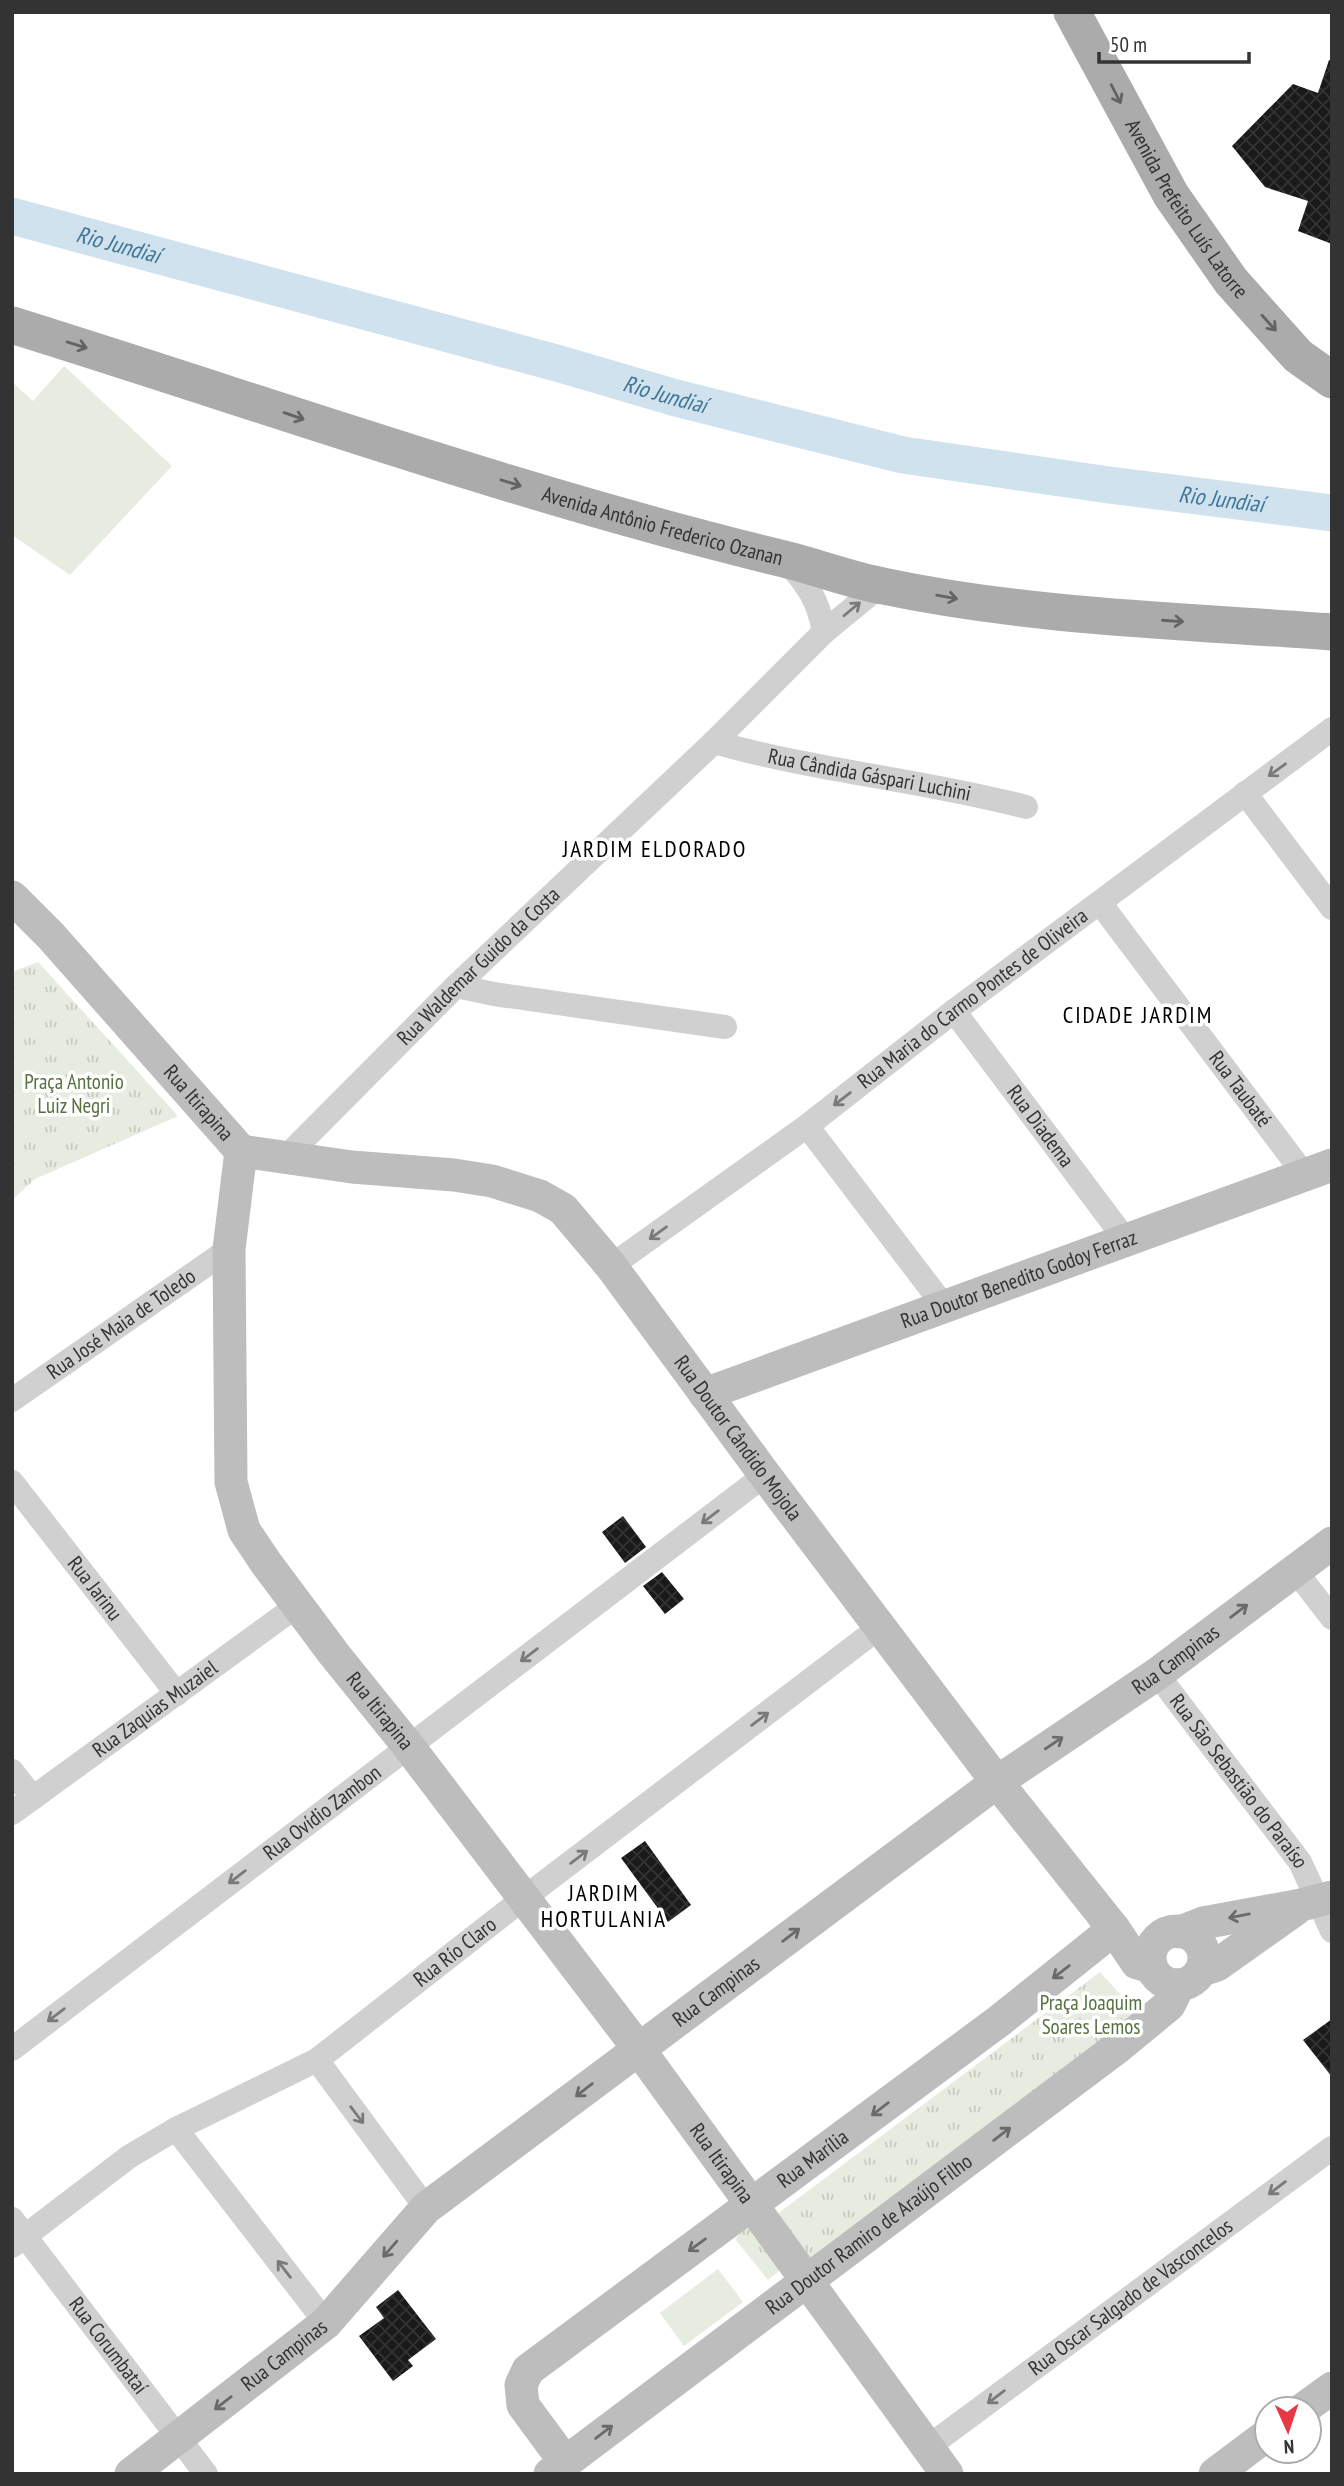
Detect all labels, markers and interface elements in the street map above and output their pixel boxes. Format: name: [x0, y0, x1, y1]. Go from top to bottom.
scale bar: [1099, 21, 1250, 65]
text: 50 m: [1110, 31, 1147, 58]
one-way arrow: [1110, 83, 1123, 104]
street label: Avenida Prefeito Luís Latorre: [1120, 114, 1254, 304]
water label: Rio Jundiaí: [73, 219, 167, 270]
one-way arrow: [1261, 314, 1277, 332]
one-way arrow: [66, 340, 88, 353]
water label: Rio Jundiaí: [620, 368, 714, 420]
one-way arrow: [282, 411, 304, 423]
one-way arrow: [500, 478, 522, 491]
water label: Rio Jundiaí: [1177, 479, 1270, 519]
street label: Avenida Antônio Frederico Ozanan: [539, 480, 786, 571]
one-way arrow: [935, 591, 958, 604]
one-way arrow: [843, 601, 861, 617]
one-way arrow: [1162, 615, 1184, 628]
street label: Rua Cândida Gáspari Luchini: [766, 742, 973, 807]
one-way arrow: [1268, 762, 1287, 777]
district label: JARDIM ELDORADO: [562, 834, 747, 863]
street label: Rua Waldemar Guido da Costa: [391, 881, 565, 1051]
street label: Rua Maria do Carmo Pontes de Oliveira: [852, 902, 1093, 1094]
district label: CIDADE JARDIM: [1063, 1000, 1213, 1029]
street label: Rua Taubaté: [1203, 1045, 1278, 1132]
street label: Rua Itirapina: [158, 1059, 240, 1146]
park label: Praça Antonio Luiz Negri: [24, 1068, 124, 1119]
street label: Rua Diadema: [1001, 1079, 1080, 1172]
one-way arrow: [833, 1092, 851, 1107]
street label: Rua Doutor Benedito Godoy Ferraz: [897, 1223, 1140, 1334]
one-way arrow: [649, 1226, 668, 1240]
street label: Rua José Maia de Toledo: [41, 1262, 201, 1385]
street label: Rua Doutor Cândido Mojola: [668, 1350, 809, 1526]
one-way arrow: [701, 1509, 720, 1524]
street label: Rua Jarinu: [62, 1551, 129, 1626]
one-way arrow: [1229, 1604, 1248, 1619]
street label: Rua Campinas: [1126, 1618, 1224, 1700]
one-way arrow: [521, 1647, 539, 1662]
street label: Rua Zaquias Muzaiel: [87, 1654, 223, 1763]
street label: Rua Itirapina: [341, 1666, 420, 1755]
street label: Rua São Sebastião do Paraíso: [1164, 1688, 1315, 1872]
one-way arrow: [750, 1711, 768, 1726]
one-way arrow: [1044, 1736, 1063, 1750]
street label: Rua Ovídio Zambon: [257, 1759, 386, 1866]
one-way arrow: [569, 1849, 588, 1864]
one-way arrow: [229, 1870, 247, 1885]
district label: JARDIM HORTULANIA: [541, 1878, 667, 1933]
one-way arrow: [1228, 1909, 1251, 1923]
street label: Rua Río Claro: [408, 1911, 502, 1992]
one-way arrow: [781, 1927, 800, 1942]
street label: Rua Campinas: [667, 1950, 765, 2032]
one-way arrow: [1052, 1964, 1070, 1979]
park label: Praça Joaquim Soares Lemos: [1040, 1989, 1142, 2040]
one-way arrow: [47, 2007, 66, 2022]
one-way arrow: [574, 2082, 593, 2097]
one-way arrow: [870, 2101, 889, 2116]
one-way arrow: [350, 2105, 365, 2124]
street label: Rua Itirapina: [684, 2118, 760, 2209]
street label: Rua Marília: [772, 2123, 854, 2194]
one-way arrow: [992, 2127, 1011, 2141]
street label: Rua Doutor Ramiro de Araújo Filho: [760, 2147, 977, 2320]
one-way arrow: [1268, 2181, 1287, 2196]
street label: Rua Oscar Salgado de Vasconcelos: [1023, 2212, 1238, 2381]
one-way arrow: [688, 2237, 707, 2252]
one-way arrow: [382, 2240, 398, 2258]
one-way arrow: [277, 2260, 292, 2278]
street label: Rua Corumbataí: [63, 2291, 155, 2400]
street label: Rua Campinas: [236, 2313, 333, 2397]
one-way arrow: [987, 2390, 1006, 2404]
north arrow: [1253, 2395, 1323, 2465]
one-way arrow: [215, 2396, 233, 2411]
one-way arrow: [595, 2425, 613, 2440]
text: N: [1283, 2435, 1295, 2459]

